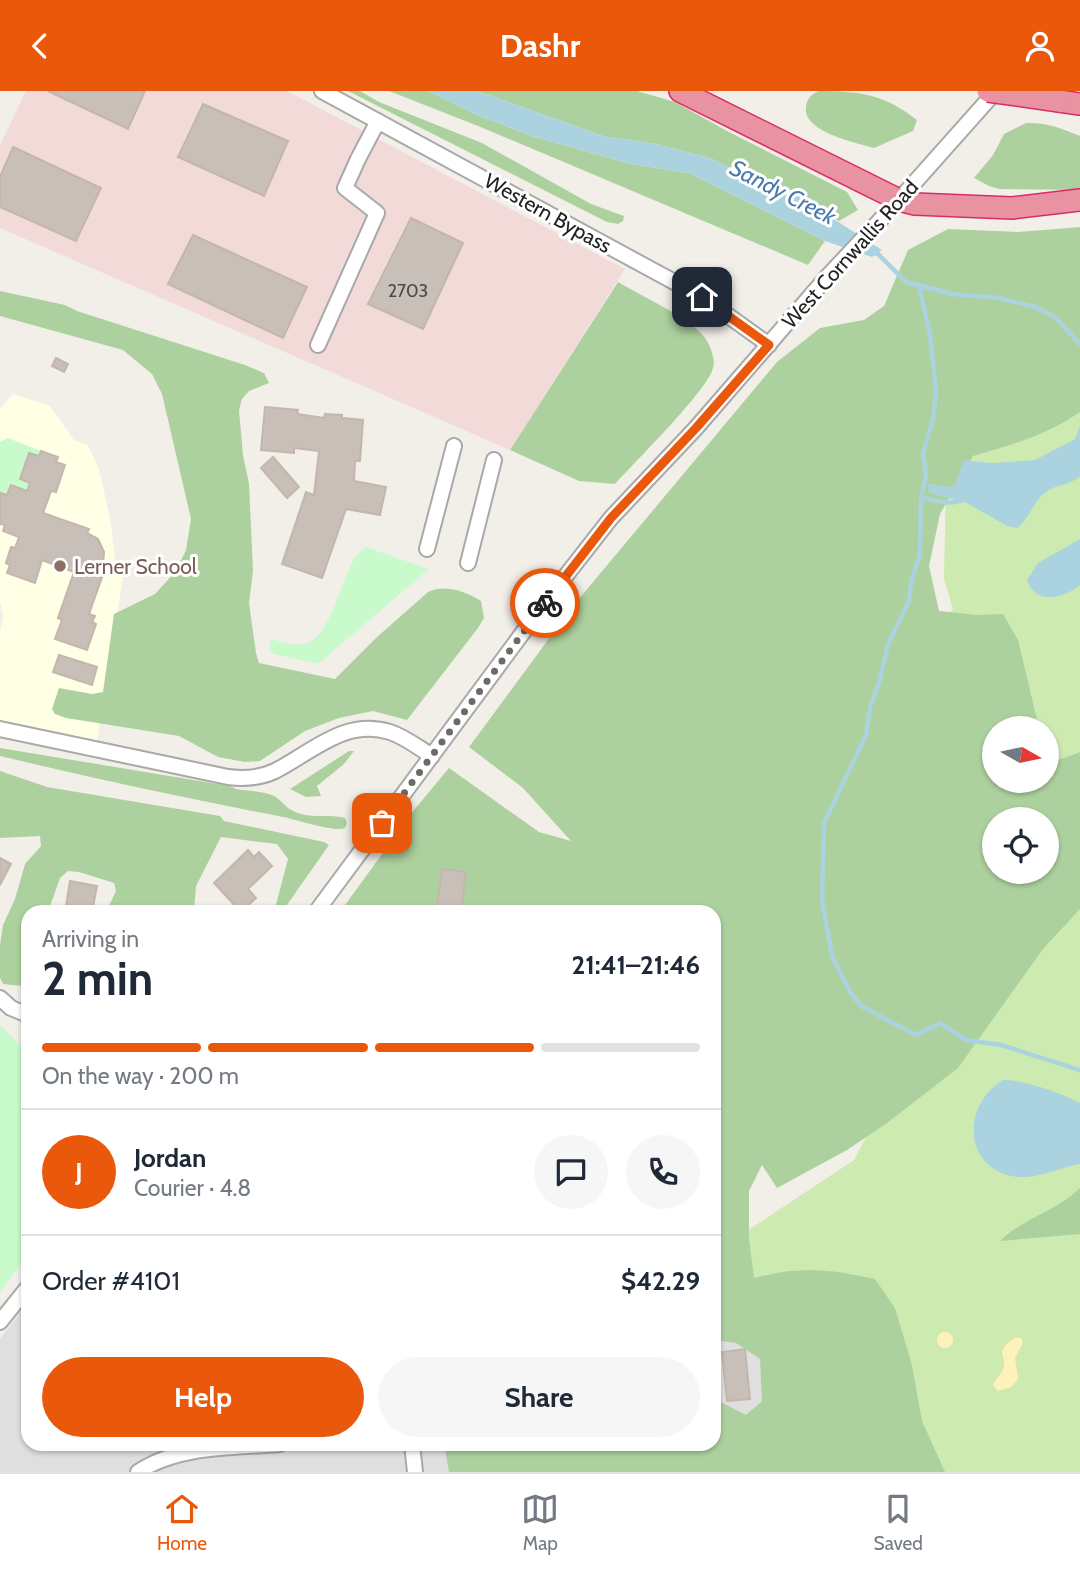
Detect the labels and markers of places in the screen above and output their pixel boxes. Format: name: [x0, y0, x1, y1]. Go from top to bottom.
pin: [672, 267, 732, 327]
place label: Lerner School: [74, 554, 197, 579]
marker: Lerner School: [52, 558, 68, 574]
pin: [352, 793, 412, 853]

